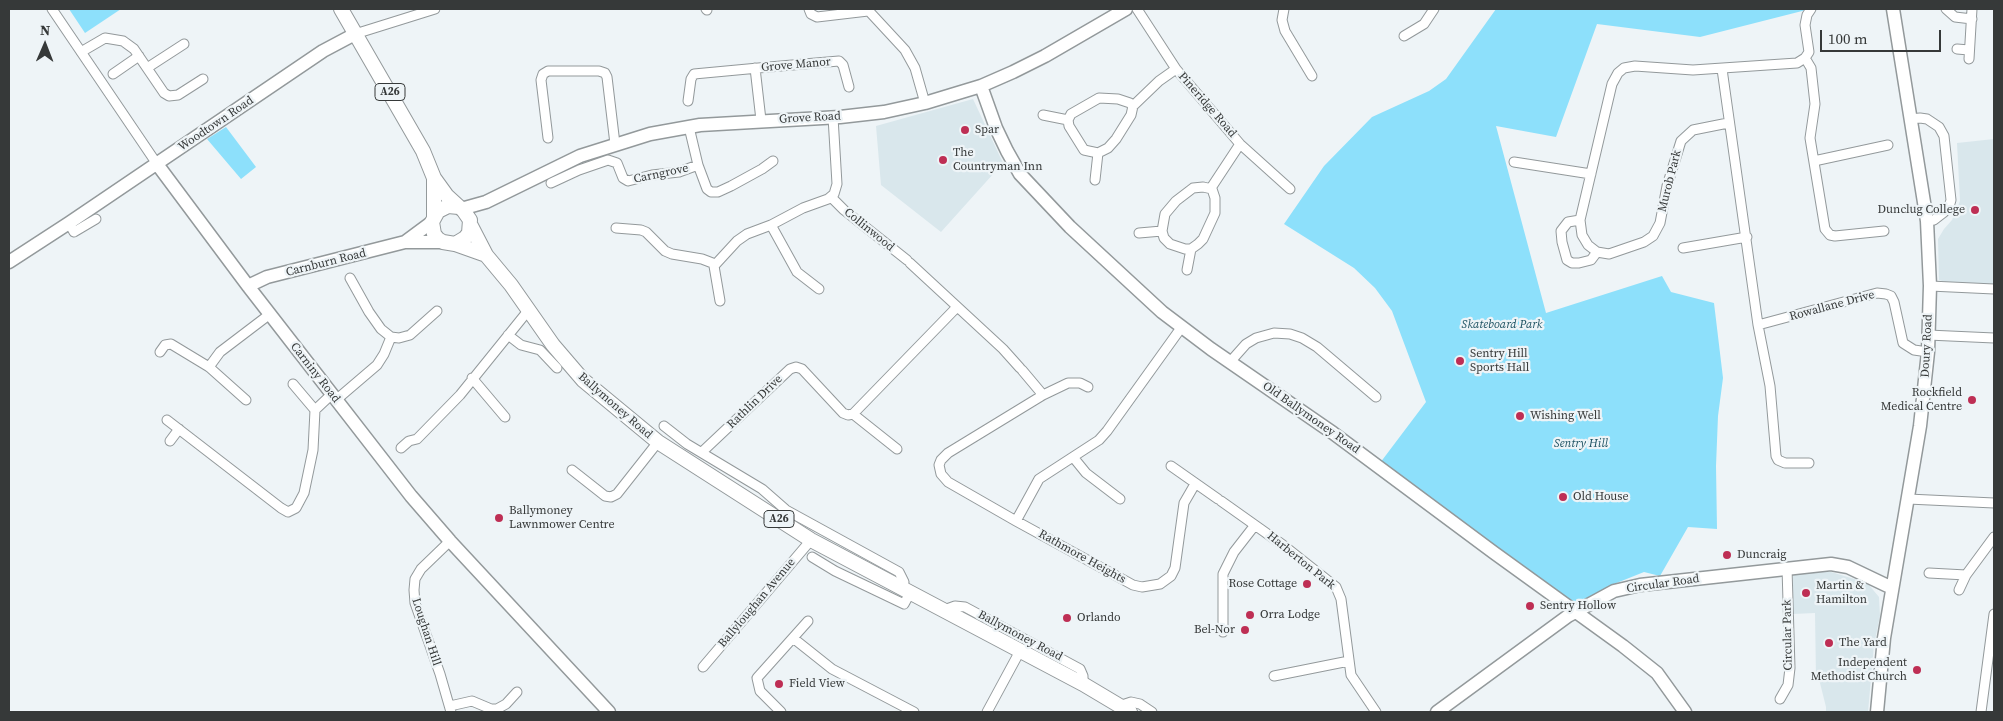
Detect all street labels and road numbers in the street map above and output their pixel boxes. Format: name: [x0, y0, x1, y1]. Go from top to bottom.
street label: Grove Manor: [760, 55, 832, 75]
street label: Pineridge Road: [1175, 69, 1239, 141]
road number: A26: [375, 84, 405, 100]
street label: Woodtown Road: [176, 94, 256, 154]
street label: Grove Road: [779, 109, 841, 127]
street label: Murob Park: [1655, 149, 1685, 213]
street label: Carngrove: [632, 161, 690, 187]
street label: Collinwood: [841, 205, 897, 255]
street label: Carnburn Road: [284, 246, 368, 280]
street label: Rowallane Drive: [1788, 288, 1876, 324]
street label: Doury Road: [1918, 314, 1936, 378]
street label: Carniny Road: [287, 340, 343, 406]
street label: Ballymoney Road: [575, 370, 655, 442]
street label: Rathlin Drive: [724, 372, 786, 432]
street label: Old Ballymoney Road: [1260, 379, 1362, 457]
road number: A26: [764, 510, 794, 528]
street label: Rathmore Heights: [1036, 527, 1128, 587]
street label: Harberton Park: [1264, 529, 1338, 593]
street label: Ballyloughan Avenue: [715, 555, 799, 651]
street label: Circular Road: [1626, 572, 1700, 596]
street label: Loughan Hill: [408, 596, 444, 668]
street label: Circular Park: [1780, 599, 1796, 671]
street label: Ballymoney Road: [975, 608, 1065, 664]

